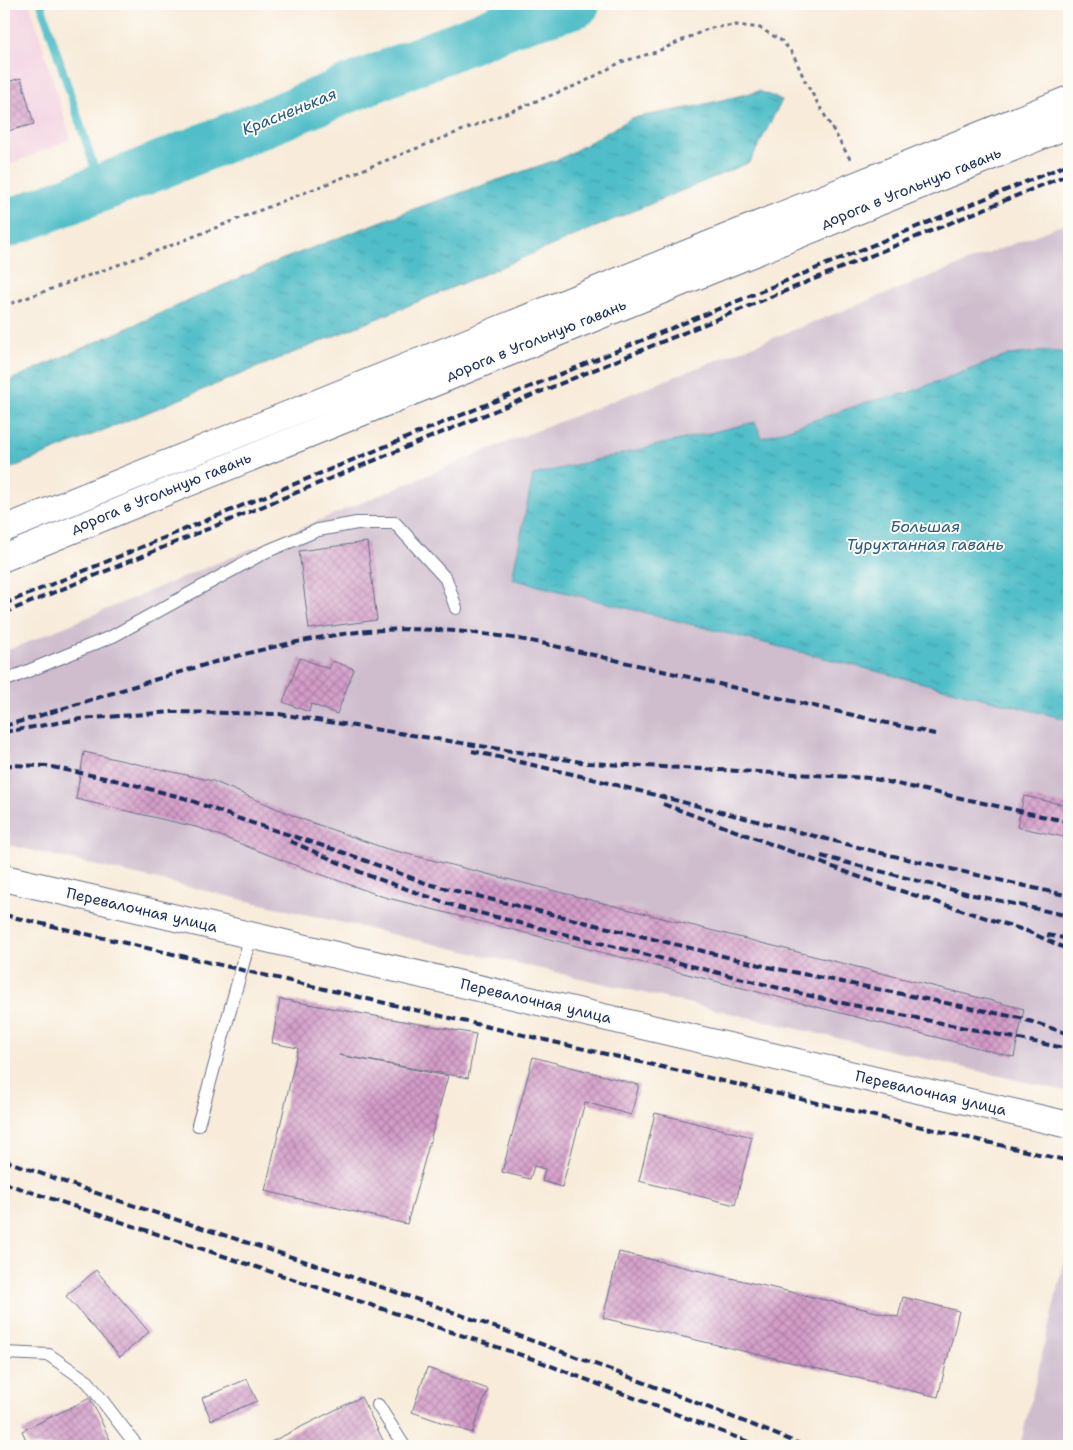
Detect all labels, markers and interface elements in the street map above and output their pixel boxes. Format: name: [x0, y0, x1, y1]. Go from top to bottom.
water label: Красненькая: [239, 83, 340, 140]
street label: дорога в Угольную гавань: [818, 142, 1005, 233]
street label: дорога в Угольную гавань: [443, 294, 630, 385]
street label: дорога в Угольную гавань: [68, 447, 255, 538]
water label: Большая Турухтанная гавань: [846, 516, 1004, 555]
street label: Перевалочная улица: [64, 883, 220, 937]
street label: Перевалочная улица: [458, 974, 614, 1028]
street label: Перевалочная улица: [853, 1066, 1009, 1120]

